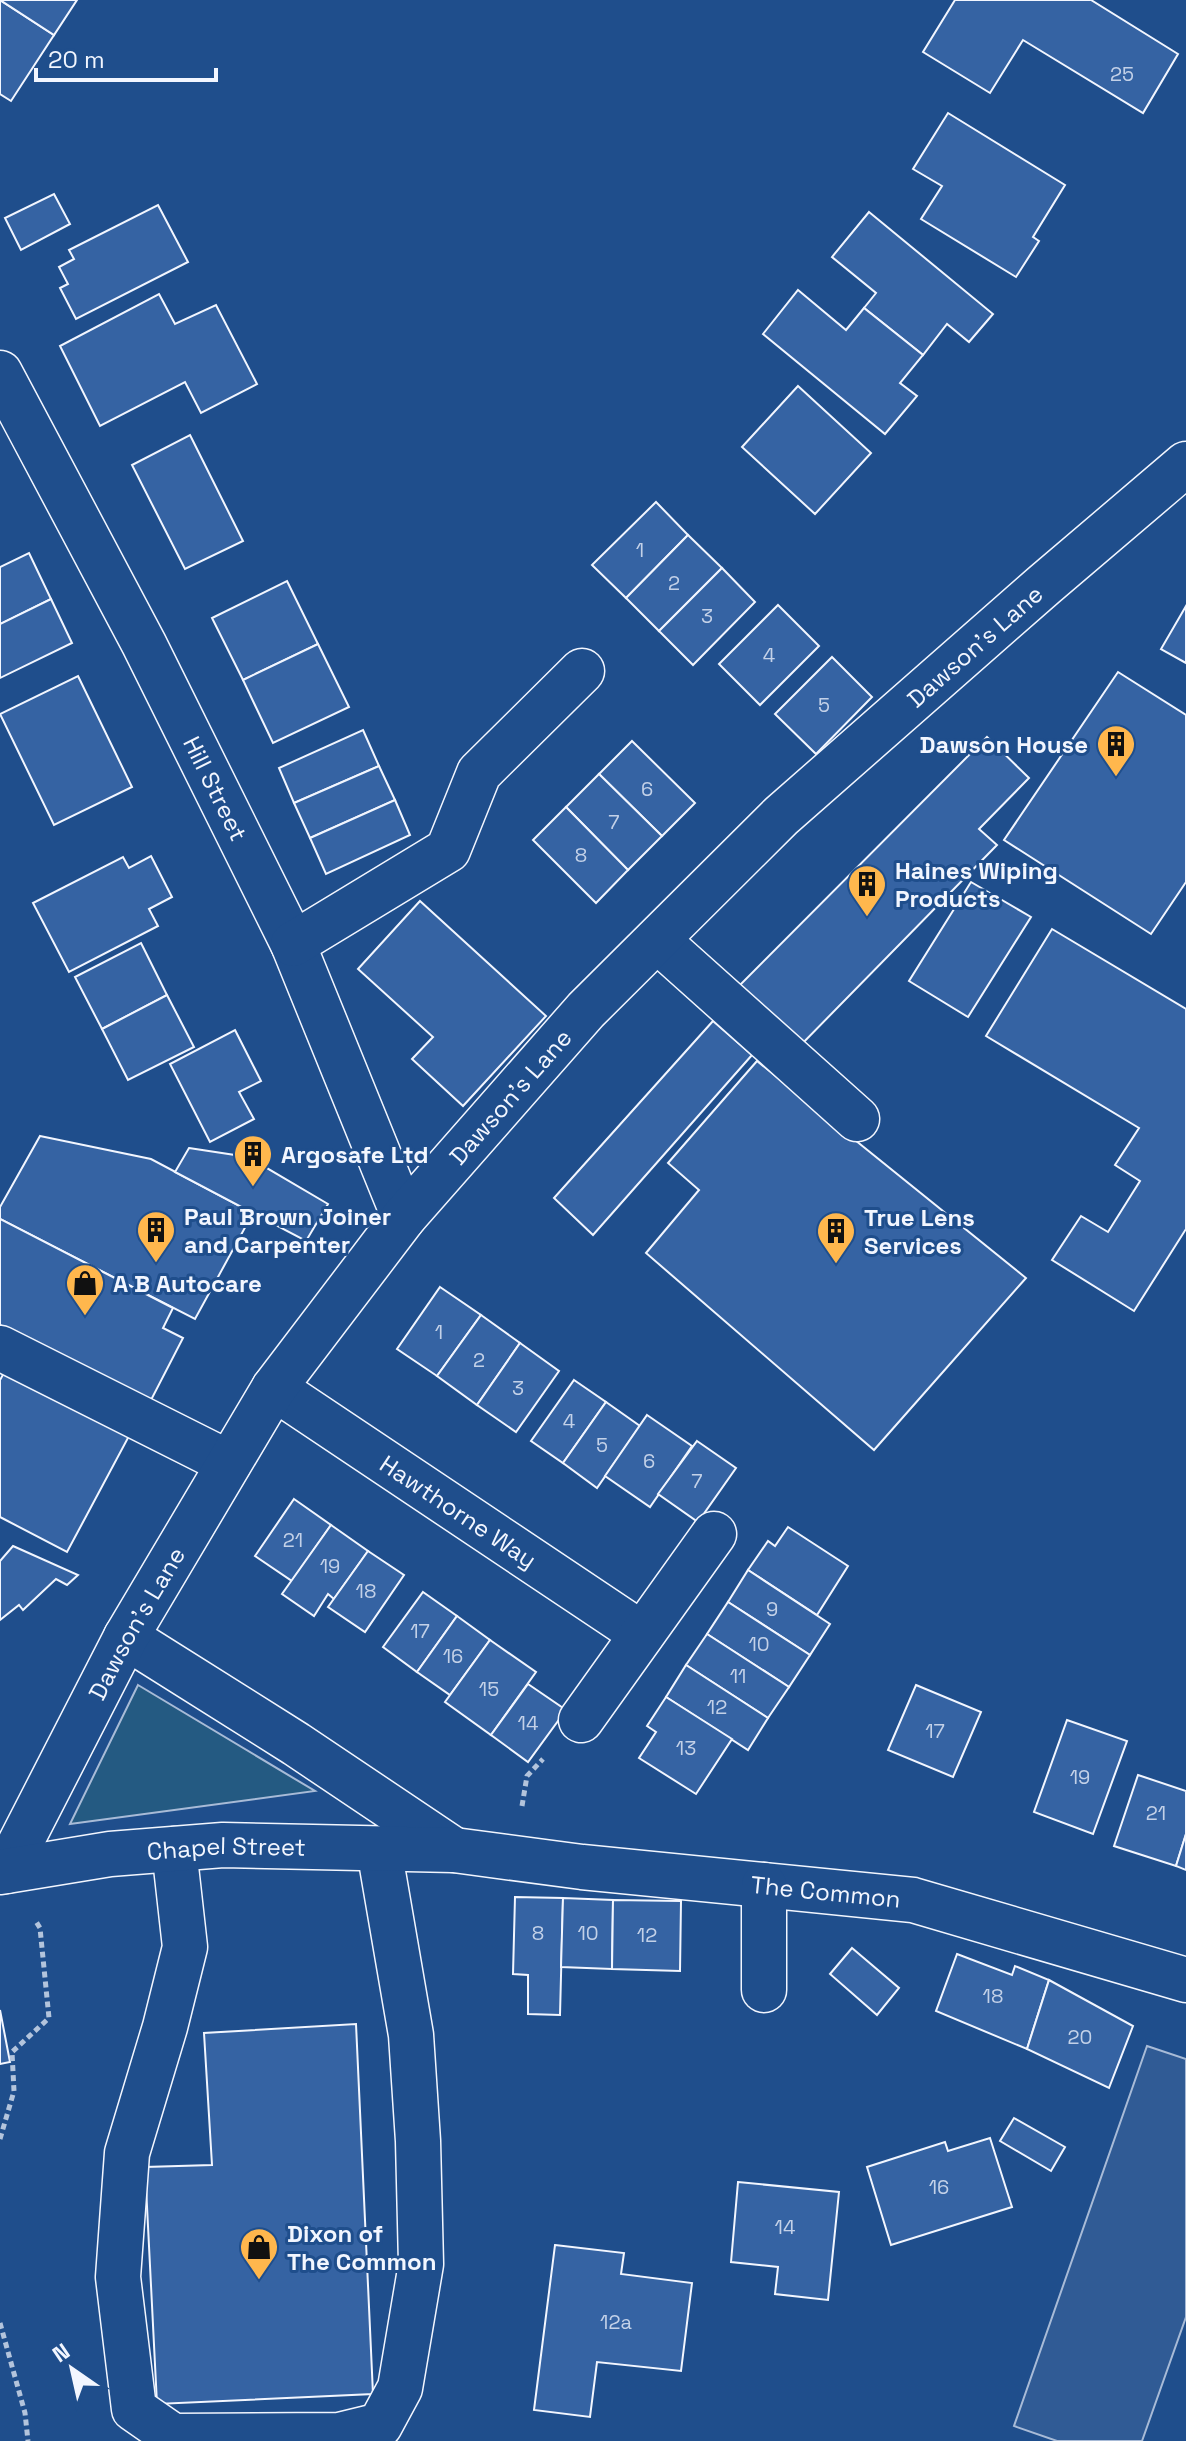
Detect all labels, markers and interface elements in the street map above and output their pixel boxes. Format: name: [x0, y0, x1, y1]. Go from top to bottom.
scale bar: [36, 32, 216, 82]
text: 20 m: [48, 44, 105, 75]
house number: 25: [1110, 61, 1134, 87]
house number: 1: [636, 537, 644, 563]
house number: 2: [668, 570, 680, 596]
street label: Dawson's Lane: [900, 578, 1049, 714]
house number: 3: [701, 603, 713, 629]
house number: 4: [763, 642, 775, 668]
house number: 5: [818, 692, 830, 718]
building icon: Dawson House: [1095, 723, 1137, 778]
place label: Dawson House: [920, 729, 1088, 760]
street label: Hill Street: [177, 731, 255, 846]
house number: 6: [641, 776, 653, 802]
house number: 7: [608, 809, 620, 835]
house number: 8: [575, 842, 587, 868]
place label: Haines Wiping Products: [895, 855, 1058, 914]
building icon: Haines Wiping Products: [846, 863, 888, 918]
street label: Dawson's Lane: [442, 1022, 578, 1171]
building icon: Argosafe Ltd: [232, 1133, 274, 1188]
place label: Argosafe Ltd: [281, 1139, 428, 1170]
place label: Paul Brown Joiner and Carpenter: [184, 1201, 391, 1260]
place label: True Lens Services: [864, 1202, 975, 1261]
building icon: Paul Brown Joiner and Carpenter: [135, 1209, 177, 1264]
building icon: True Lens Services: [815, 1210, 857, 1265]
shop icon: A B Autocare: [64, 1262, 106, 1317]
place label: A B Autocare: [113, 1268, 262, 1299]
house number: 1: [435, 1319, 443, 1345]
house number: 2: [473, 1347, 485, 1373]
house number: 3: [512, 1375, 524, 1401]
house number: 4: [563, 1408, 575, 1434]
house number: 5: [596, 1432, 608, 1458]
street label: Hawthorne Way: [374, 1448, 543, 1575]
house number: 6: [643, 1448, 655, 1474]
house number: 7: [691, 1468, 703, 1494]
house number: 21: [283, 1527, 303, 1553]
street label: Dawson's Lane: [81, 1541, 192, 1705]
house number: 19: [320, 1553, 340, 1579]
house number: 18: [356, 1578, 376, 1604]
house number: 9: [766, 1596, 778, 1622]
house number: 17: [410, 1618, 430, 1644]
house number: 10: [748, 1631, 770, 1657]
house number: 16: [443, 1643, 463, 1669]
house number: 11: [730, 1663, 746, 1689]
house number: 15: [479, 1676, 499, 1702]
house number: 12: [707, 1694, 727, 1720]
house number: 14: [518, 1710, 538, 1736]
house number: 17: [925, 1718, 945, 1744]
house number: 13: [676, 1735, 696, 1761]
house number: 19: [1070, 1764, 1090, 1790]
house number: 21: [1146, 1800, 1166, 1826]
street label: Chapel Street: [146, 1829, 306, 1867]
street label: The Common: [749, 1868, 902, 1914]
house number: 8: [532, 1920, 544, 1946]
house number: 10: [577, 1920, 599, 1946]
house number: 12: [637, 1922, 657, 1948]
house number: 18: [983, 1983, 1003, 2009]
house number: 20: [1068, 2024, 1092, 2050]
house number: 16: [929, 2174, 949, 2200]
house number: 14: [775, 2214, 795, 2240]
place label: Dixon of The Common: [287, 2218, 436, 2277]
shop icon: Dixon of The Common: [238, 2226, 280, 2281]
house number: 12a: [600, 2309, 632, 2335]
north arrow: [32, 2329, 112, 2409]
text: N: [47, 2337, 75, 2368]

